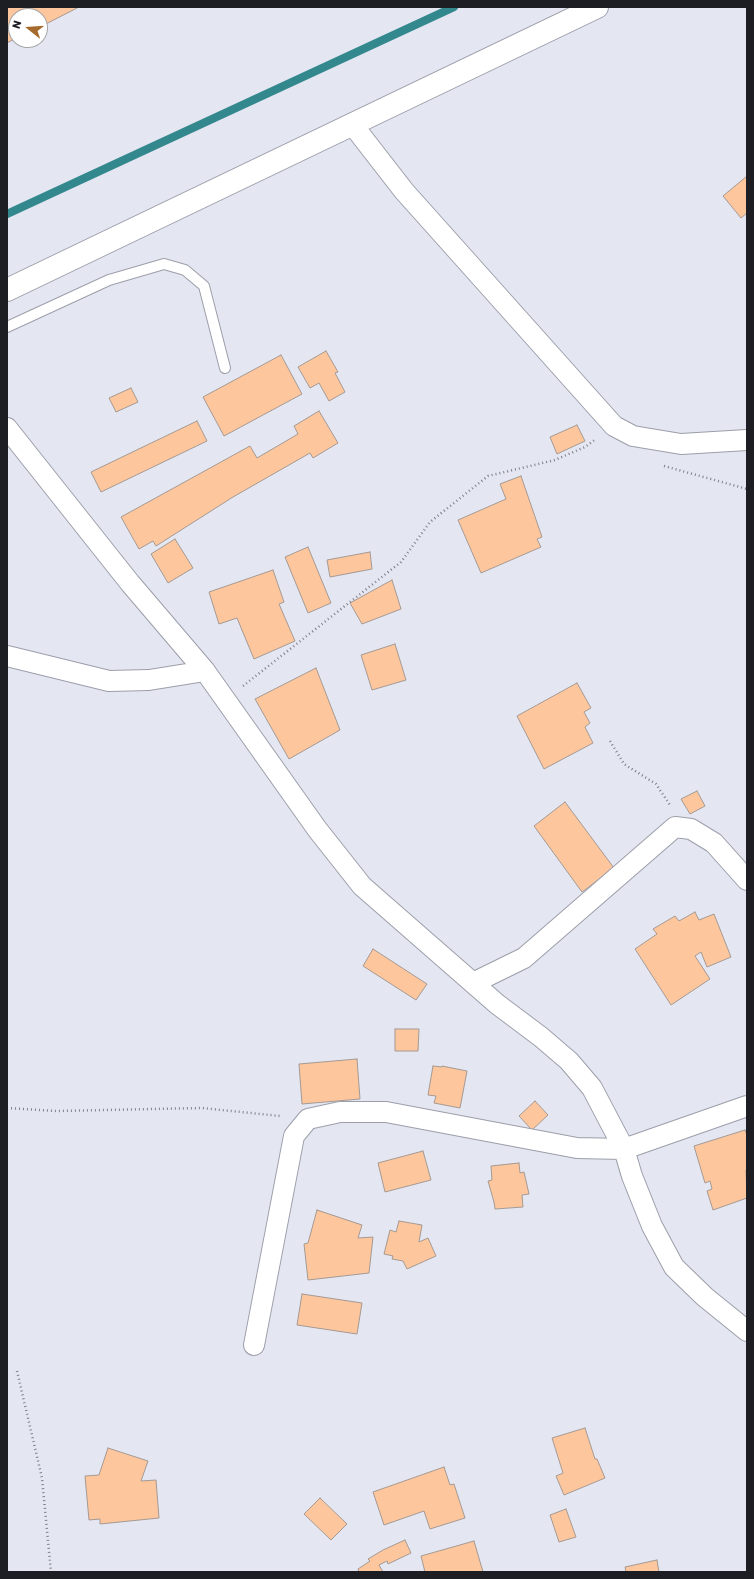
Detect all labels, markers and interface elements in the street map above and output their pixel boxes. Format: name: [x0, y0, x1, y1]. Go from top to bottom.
north arrow: [8, 8, 48, 48]
text: N: [10, 19, 24, 30]

